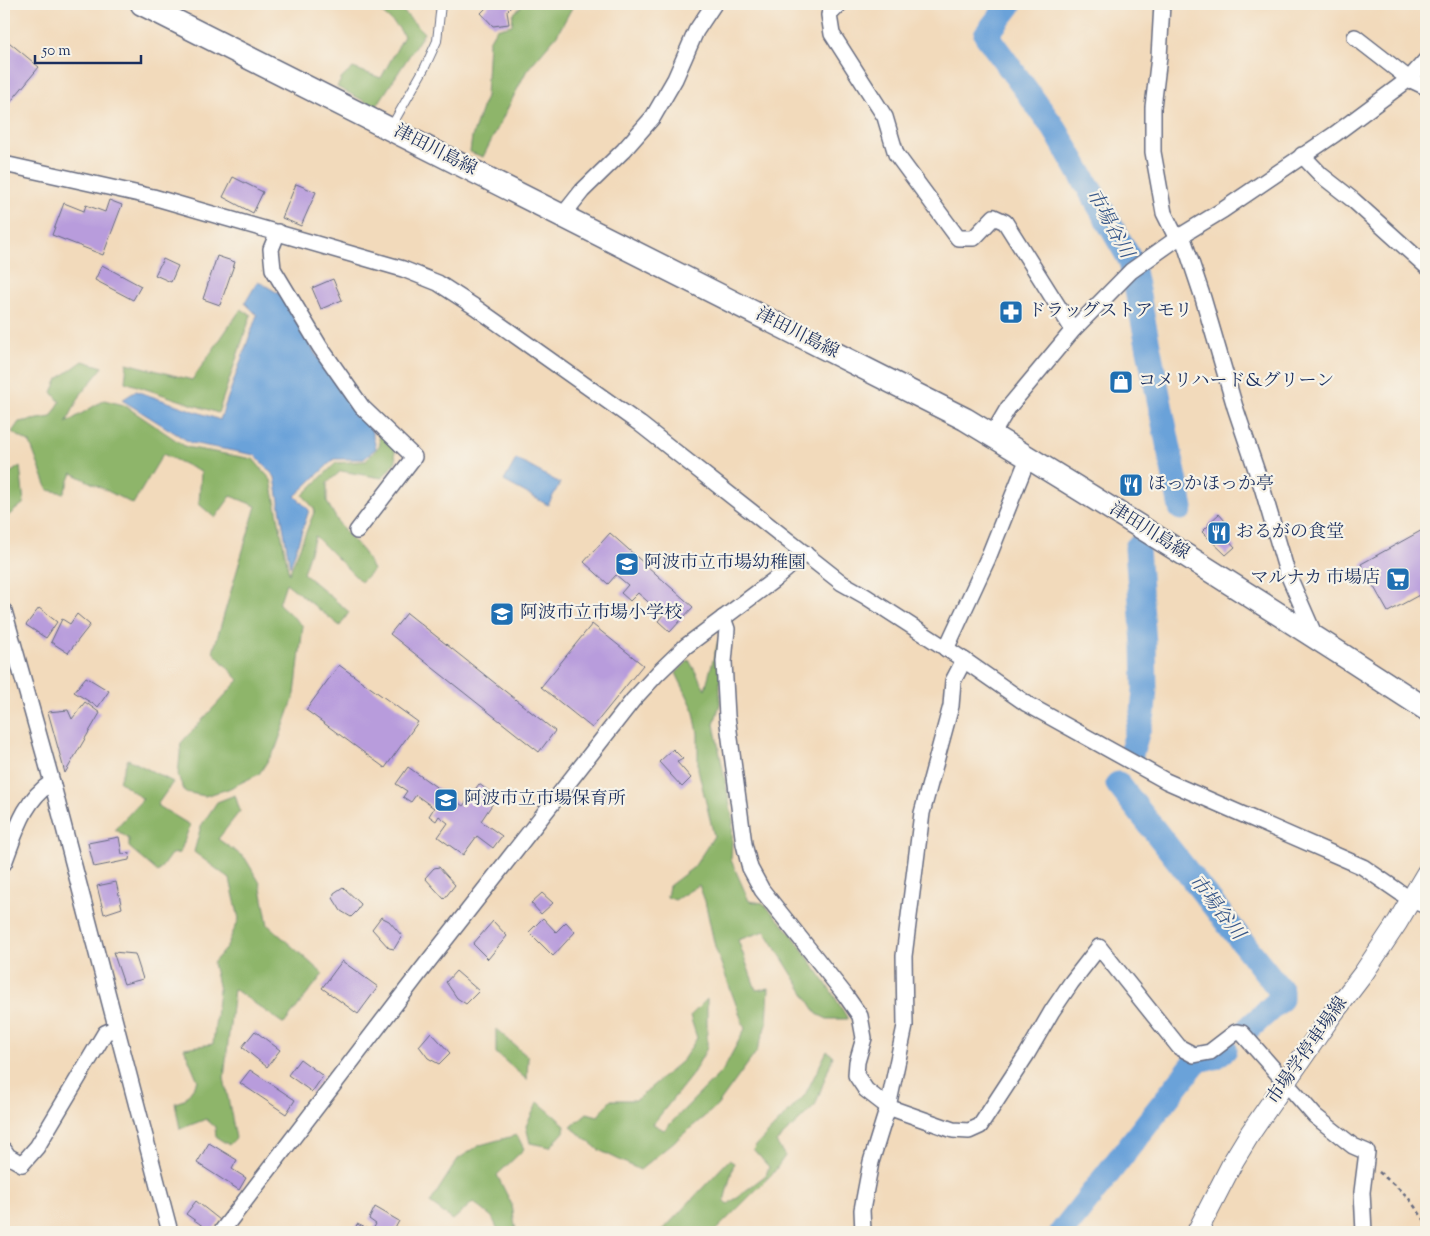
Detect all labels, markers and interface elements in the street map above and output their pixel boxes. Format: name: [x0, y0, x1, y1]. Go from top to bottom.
scale bar: [35, 32, 141, 64]
text: 50 m: [41, 41, 71, 62]
street label: 津田川島線: [389, 119, 481, 183]
water label: 市場谷川: [1079, 184, 1140, 266]
pharmacy icon: ドラッグストア モリ: [998, 299, 1024, 325]
place label: ドラッグストア モリ: [1028, 299, 1193, 325]
street label: 津田川島線: [751, 302, 843, 366]
shop icon: コメリハード&グリーン: [1108, 369, 1134, 395]
place label: コメリハード&グリーン: [1138, 369, 1334, 395]
restaurant icon: ほっかほっか亭: [1118, 472, 1144, 498]
place label: ほっかほっか亭: [1148, 472, 1274, 498]
street label: 津田川島線: [1104, 497, 1194, 567]
restaurant icon: おるがの食堂: [1206, 520, 1232, 546]
place label: おるがの食堂: [1236, 520, 1344, 546]
school or university icon: 阿波市立市場幼稚園: [614, 551, 640, 577]
place label: 阿波市立市場幼稚園: [644, 551, 806, 577]
place label: マルナカ 市場店: [1251, 566, 1380, 592]
supermarket icon: マルナカ 市場店: [1385, 566, 1411, 592]
school or university icon: 阿波市立市場小学校: [489, 601, 515, 627]
place label: 阿波市立市場小学校: [520, 601, 682, 627]
school or university icon: 阿波市立市場保育所: [433, 787, 459, 813]
place label: 阿波市立市場保育所: [464, 787, 626, 813]
water label: 市場谷川: [1182, 870, 1251, 948]
street label: 市場学停車場線: [1261, 992, 1355, 1110]

